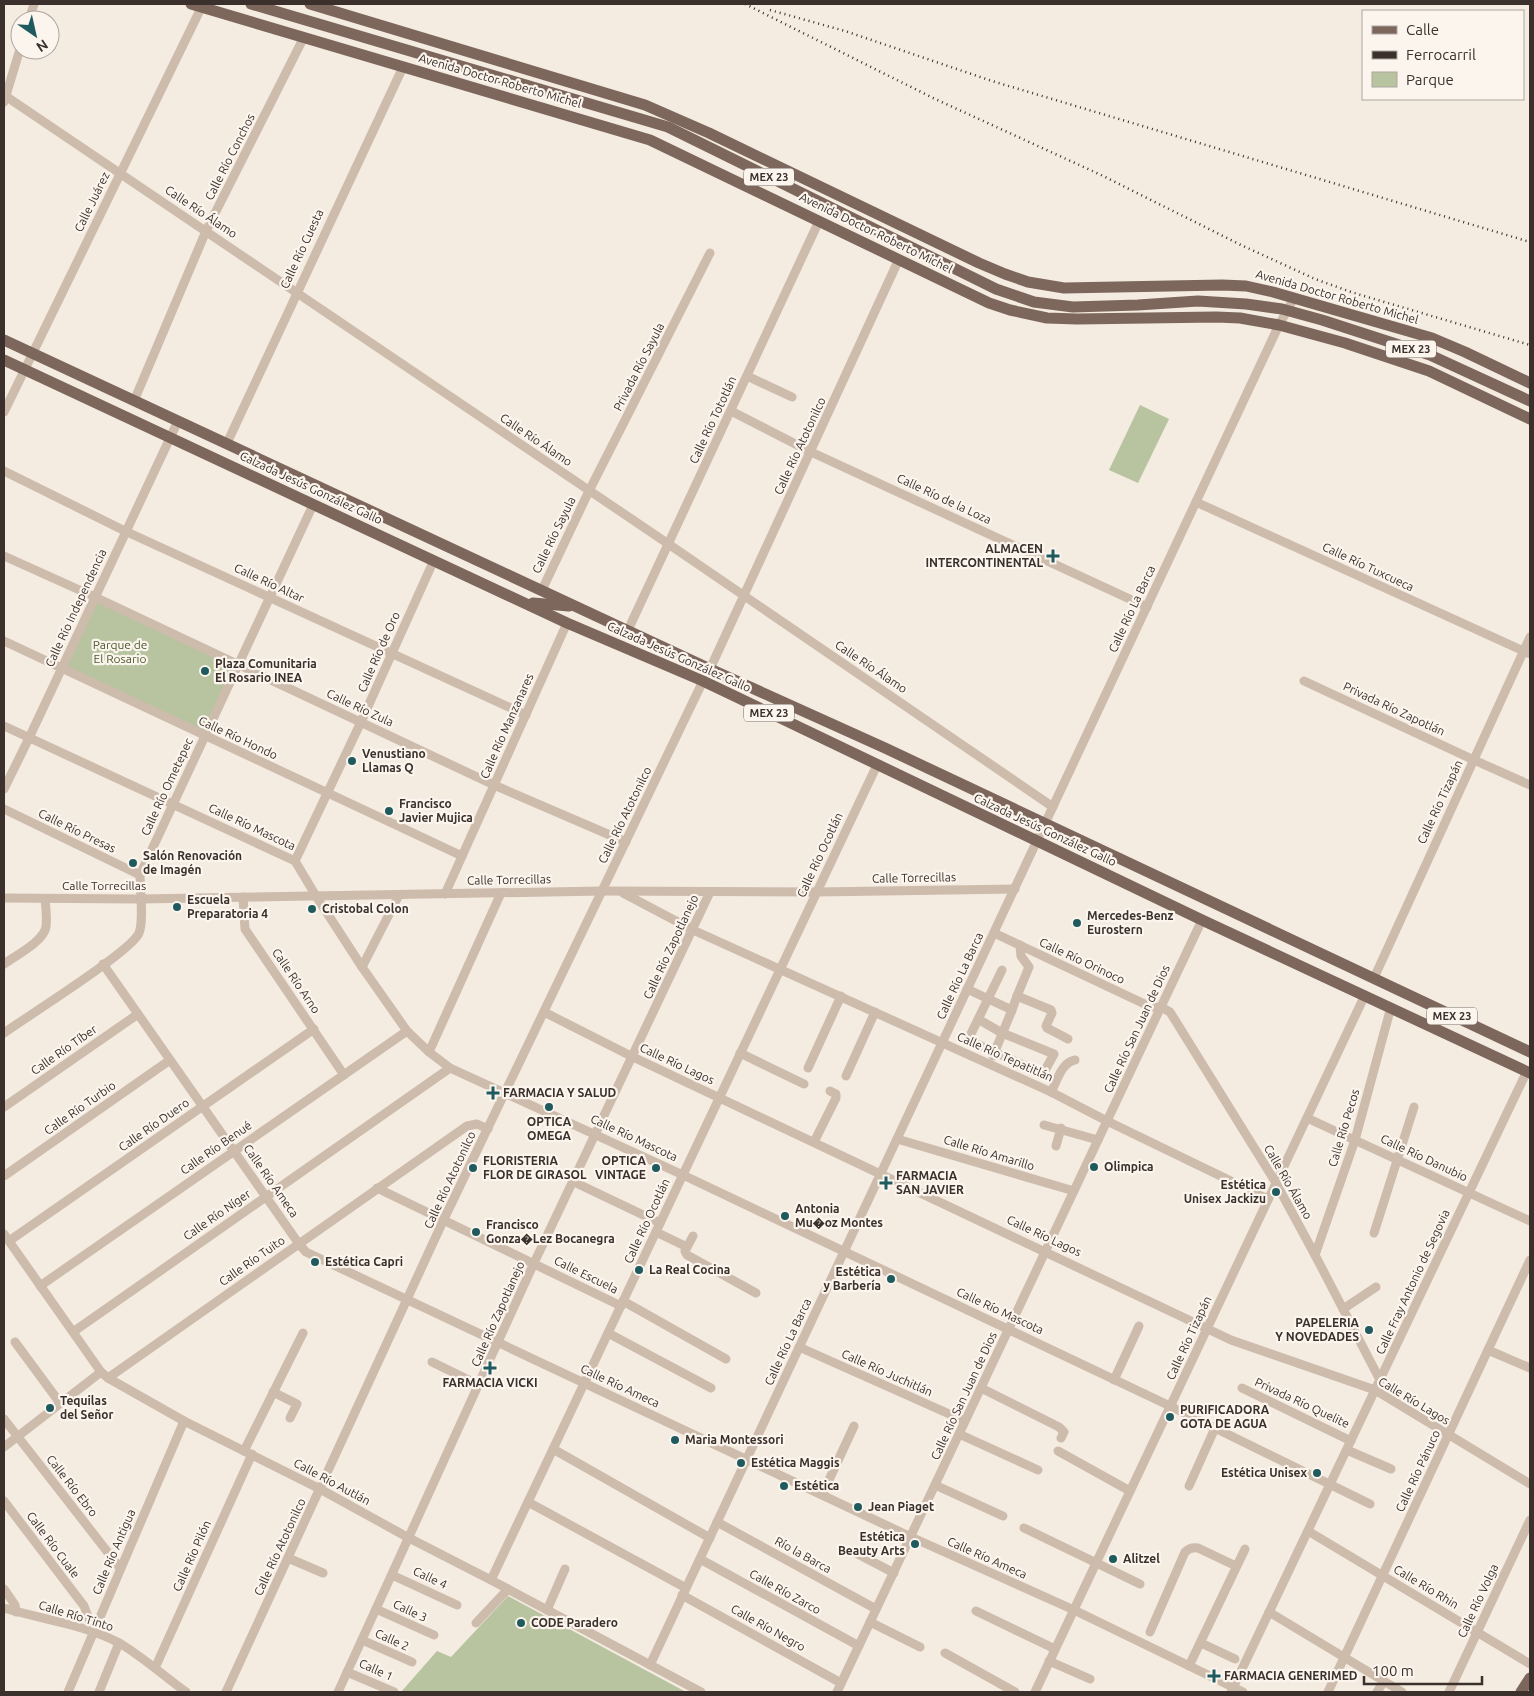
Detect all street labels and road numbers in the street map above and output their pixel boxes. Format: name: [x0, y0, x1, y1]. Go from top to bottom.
street label: Avenida Doctor Roberto Michel: [417, 51, 583, 110]
street label: Calle Río Conchos: [202, 111, 257, 202]
road number: MEX 23: [744, 168, 794, 186]
street label: Calle Juárez: [72, 169, 112, 234]
street label: Calle Río Álamo: [163, 183, 240, 240]
street label: Avenida Doctor Roberto Michel: [798, 190, 955, 275]
street label: Calle Río Cuesta: [277, 207, 326, 291]
street label: Avenida Doctor Roberto Michel: [1254, 267, 1420, 326]
street label: Privada Río Sayula: [611, 321, 666, 413]
road number: MEX 23: [1386, 340, 1436, 358]
street label: Calle Río Tototlán: [687, 374, 739, 466]
street label: Calle Río Atotonilco: [771, 395, 828, 497]
street label: Calle Río Álamo: [498, 411, 575, 468]
street label: Calzada Jesús González Gallo: [238, 449, 385, 526]
street label: Calle Río de la Loza: [895, 471, 993, 526]
street label: Calle Río Sayula: [529, 494, 578, 575]
street label: Calle Río Tuxcueca: [1320, 540, 1416, 593]
street label: Calle Río Independencia: [42, 547, 109, 669]
street label: Calle Río Altar: [232, 561, 307, 605]
street label: Calle Río La Barca: [1106, 563, 1157, 654]
street label: Calle Río de Oro: [355, 610, 402, 694]
street label: Calzada Jesús González Gallo: [605, 619, 753, 694]
street label: Calle Río Álamo: [833, 638, 910, 695]
street label: Calle Río Manzanares: [477, 671, 536, 780]
street label: Privada Río Zapotlán: [1341, 679, 1447, 738]
street label: Calle Río Zula: [325, 686, 396, 729]
road number: MEX 23: [744, 704, 794, 721]
street label: Calle Río Hondo: [197, 714, 280, 762]
street label: Calle Río Ometepec: [138, 736, 195, 838]
street label: Calle Río Tizapán: [1414, 758, 1465, 846]
street label: Calle Río Atotonilco: [595, 764, 654, 865]
street label: Calzada Jesús González Gallo: [972, 791, 1119, 868]
street label: Calle Río Mascota: [207, 801, 298, 852]
street label: Calle Río Presas: [36, 806, 118, 855]
street label: Calle Río Ocotlán: [794, 810, 845, 899]
street label: Calle Torrecillas: [872, 870, 956, 885]
street label: Calle Torrecillas: [467, 872, 551, 887]
street label: Calle Torrecillas: [62, 879, 146, 892]
street label: Calle Río Zapotlanejo: [641, 892, 700, 1001]
street label: Calle Río La Barca: [934, 930, 985, 1021]
street label: Calle Río Orinoco: [1038, 935, 1127, 986]
street label: Calle Río Arno: [270, 946, 323, 1016]
street label: Calle Río San Juan de Dios: [1101, 963, 1172, 1095]
road number: MEX 23: [1427, 1008, 1477, 1024]
street label: Calle Río Tíber: [28, 1022, 100, 1077]
street label: Calle Río Tepatitlán: [955, 1029, 1055, 1084]
street label: Calle Río Lagos: [638, 1041, 717, 1087]
street label: Calle Río Turbio: [42, 1078, 118, 1137]
street label: Calle Río Pecos: [1326, 1087, 1362, 1168]
street label: Calle Río Duero: [116, 1095, 191, 1154]
street label: Calle Río Mascota: [589, 1112, 680, 1163]
street label: Calle Río Benué: [178, 1118, 254, 1177]
street label: Calle Río Atotonilco: [421, 1129, 478, 1231]
street label: Calle Río Amarillo: [942, 1132, 1036, 1173]
street label: Calle Río Danubio: [1379, 1132, 1470, 1183]
street label: Calle Río Ameca: [241, 1142, 301, 1220]
street label: Calle Río Álamo: [1262, 1142, 1315, 1221]
street label: Calle Río Ocotlán: [621, 1176, 672, 1265]
street label: Calle Río Níger: [181, 1186, 253, 1243]
street label: Calle Fray Antonio de Segovia: [1373, 1207, 1452, 1356]
street label: Calle Río Lagos: [1005, 1213, 1084, 1259]
street label: Calle Río Tuito: [216, 1233, 287, 1288]
street label: Calle Escuela: [552, 1253, 620, 1296]
street label: Calle Río Zapotlanejo: [468, 1259, 527, 1368]
street label: Calle Río Mascota: [955, 1285, 1046, 1336]
street label: Calle Río Tizapán: [1163, 1294, 1214, 1382]
street label: Calle Río La Barca: [762, 1296, 813, 1387]
street label: Calle Río San Juan de Dios: [928, 1330, 999, 1462]
street label: Calle Río Juchitlán: [840, 1347, 935, 1398]
street label: Calle Río Ameca: [579, 1362, 662, 1410]
street label: Calle Río Lagos: [1376, 1374, 1452, 1427]
street label: Privada Río Quelite: [1253, 1375, 1352, 1430]
street label: Calle Río Pánuco: [1393, 1428, 1442, 1514]
street label: Calle Río Ebro: [44, 1452, 101, 1519]
street label: Calle Río Autlán: [292, 1456, 373, 1507]
street label: Calle Río Atotonilco: [251, 1496, 308, 1598]
street label: Calle Río Antigua: [90, 1507, 137, 1596]
street label: Calle Río Cuale: [24, 1509, 82, 1580]
street label: Calle Río Pilón: [170, 1518, 213, 1593]
street label: Río la Barca: [773, 1534, 834, 1575]
street label: Calle Río Ameca: [945, 1534, 1029, 1581]
street label: Calle Río Rhin: [1391, 1562, 1461, 1611]
street label: Calle Río Volga: [1455, 1562, 1500, 1640]
street label: Calle 4: [411, 1564, 449, 1591]
street label: Calle Río Zarco: [747, 1567, 823, 1617]
street label: Calle 3: [391, 1597, 429, 1624]
street label: Calle Río Tinto: [37, 1598, 115, 1633]
street label: Calle Río Negro: [729, 1602, 808, 1653]
street label: Calle 2: [373, 1626, 411, 1653]
street label: Calle 1: [357, 1656, 395, 1683]

